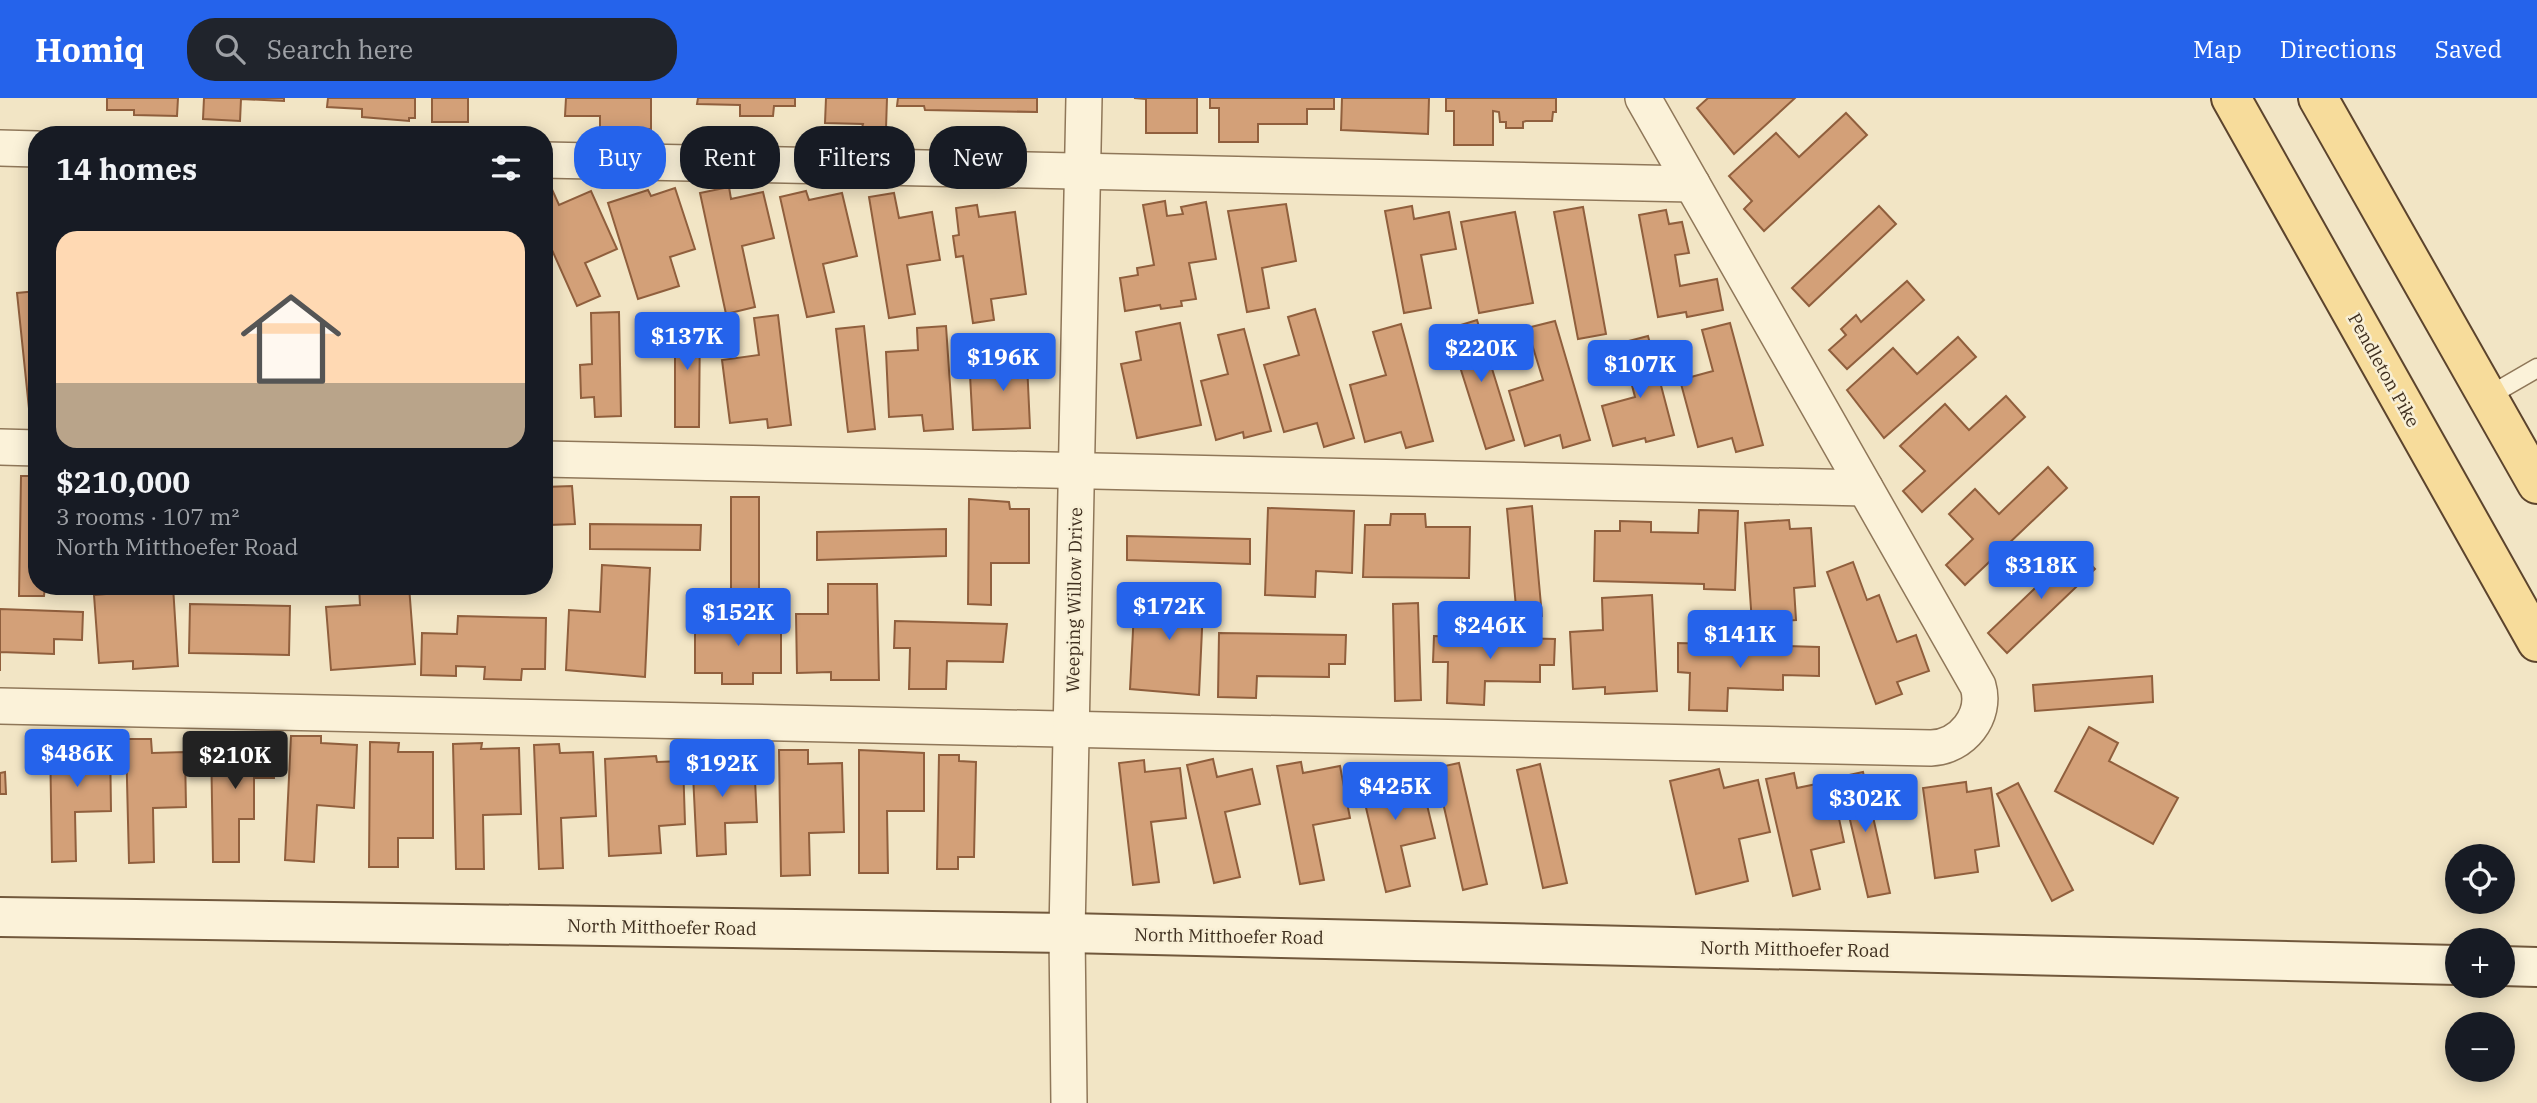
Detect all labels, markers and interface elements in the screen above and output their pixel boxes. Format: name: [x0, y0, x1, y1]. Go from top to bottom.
search box: [187, 18, 677, 81]
text: Homiq: [35, 28, 145, 71]
icon: search: [211, 30, 249, 68]
text: Search here: [267, 32, 413, 66]
text: Map: [2193, 33, 2242, 65]
text: Directions: [2280, 33, 2397, 65]
text: Saved: [2435, 33, 2502, 65]
chip: Buy: [574, 126, 666, 189]
chip: Rent: [680, 126, 780, 189]
chip: Filters: [794, 126, 915, 189]
chip: New: [929, 126, 1027, 189]
text: 14 homes: [56, 149, 197, 188]
icon: filters: [487, 149, 525, 187]
icon: home: [228, 276, 354, 402]
street label: Pendleton Pike: [2343, 309, 2425, 431]
pin: $137K: [638, 313, 736, 372]
text: $137K: [651, 320, 723, 350]
pin: $220K: [1432, 324, 1530, 384]
text: $220K: [1445, 332, 1517, 362]
pin: $196K: [954, 334, 1052, 393]
text: $196K: [967, 341, 1039, 371]
pin: $107K: [1591, 341, 1689, 400]
text: $107K: [1604, 348, 1676, 378]
text: $210,000: [56, 462, 190, 501]
text: 3 rooms · 107 m²: [56, 501, 239, 531]
street label: Weeping Willow Drive: [1061, 507, 1087, 693]
text: North Mitthoefer Road: [56, 531, 299, 561]
pin: $318K: [1992, 542, 2090, 601]
text: $318K: [2005, 549, 2077, 579]
pin: $172K: [1120, 582, 1218, 642]
pin: $152K: [689, 588, 787, 648]
text: $172K: [1133, 590, 1205, 620]
text: $152K: [702, 596, 774, 626]
pin: $246K: [1441, 602, 1539, 661]
text: $246K: [1454, 609, 1526, 639]
pin: $141K: [1691, 610, 1789, 670]
text: $141K: [1704, 618, 1776, 648]
pin: $486K: [28, 730, 126, 789]
pin: $210K: [186, 732, 284, 791]
text: $486K: [41, 737, 113, 767]
text: $210K: [199, 739, 271, 769]
pin: $192K: [673, 740, 771, 799]
text: $192K: [686, 747, 758, 777]
pin: $425K: [1346, 762, 1444, 822]
text: $425K: [1359, 770, 1431, 800]
pin: $302K: [1816, 774, 1914, 834]
text: $302K: [1829, 782, 1901, 812]
map controls: [2445, 844, 2515, 1082]
button: locate: [2445, 844, 2515, 914]
street label: North Mitthoefer Road: [567, 914, 757, 940]
street label: North Mitthoefer Road: [1134, 923, 1324, 949]
button: +: [2445, 928, 2515, 998]
street label: North Mitthoefer Road: [1700, 936, 1890, 962]
button: −: [2445, 1012, 2515, 1082]

